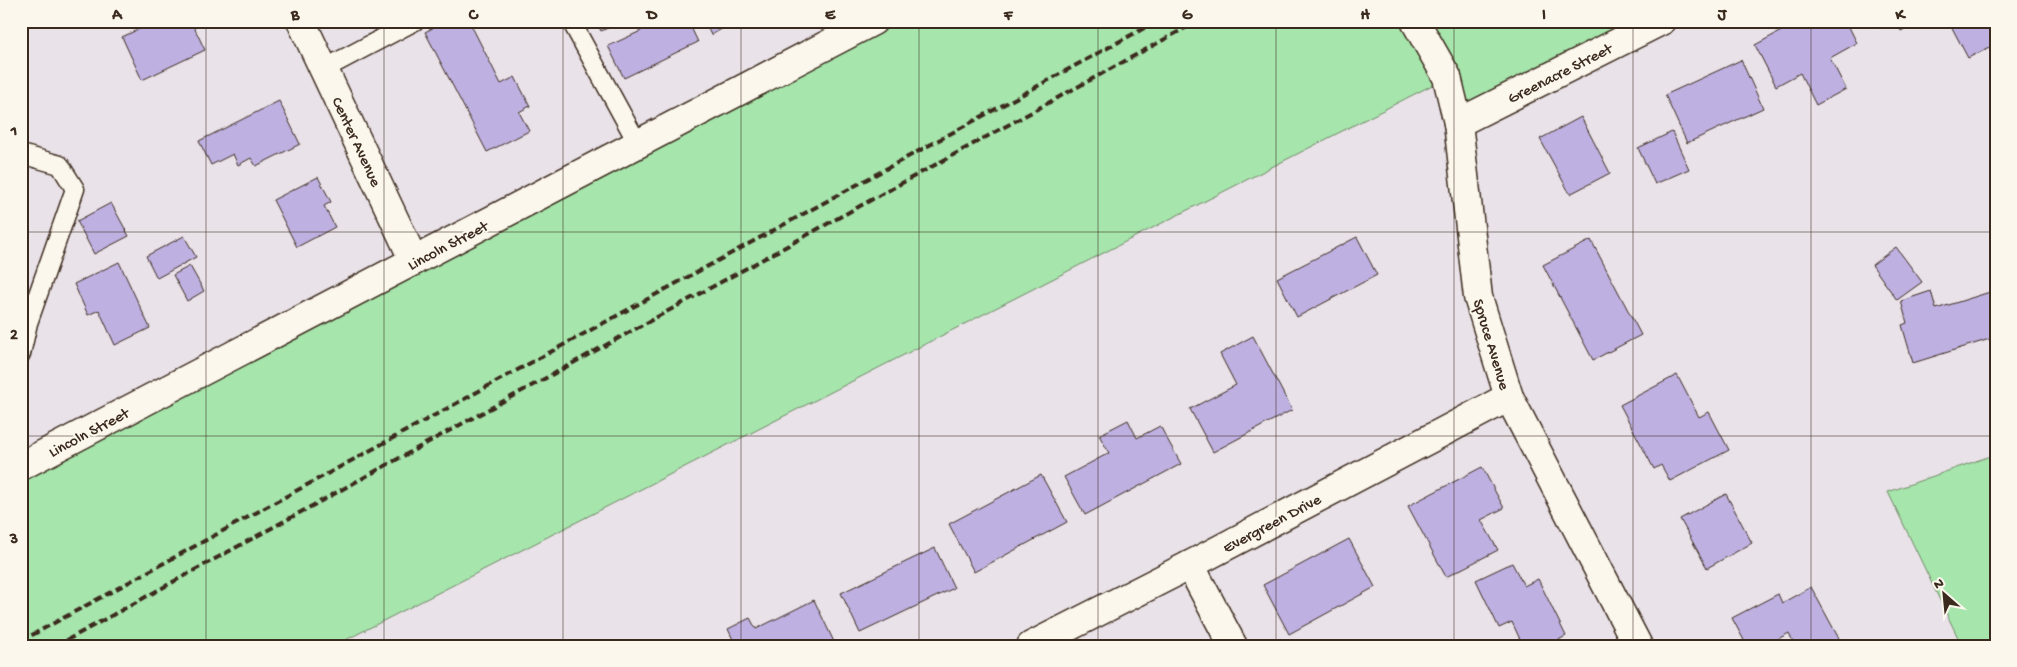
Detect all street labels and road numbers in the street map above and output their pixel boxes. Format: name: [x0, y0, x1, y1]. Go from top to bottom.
street label: Greenacre Street: [1505, 40, 1617, 110]
street label: Center Avenue: [326, 95, 384, 191]
street label: Lincoln Street: [405, 217, 493, 276]
street label: Spruce Avenue: [1467, 297, 1513, 393]
street label: Lincoln Street: [46, 404, 134, 463]
street label: Evergreen Drive: [1220, 491, 1326, 559]

